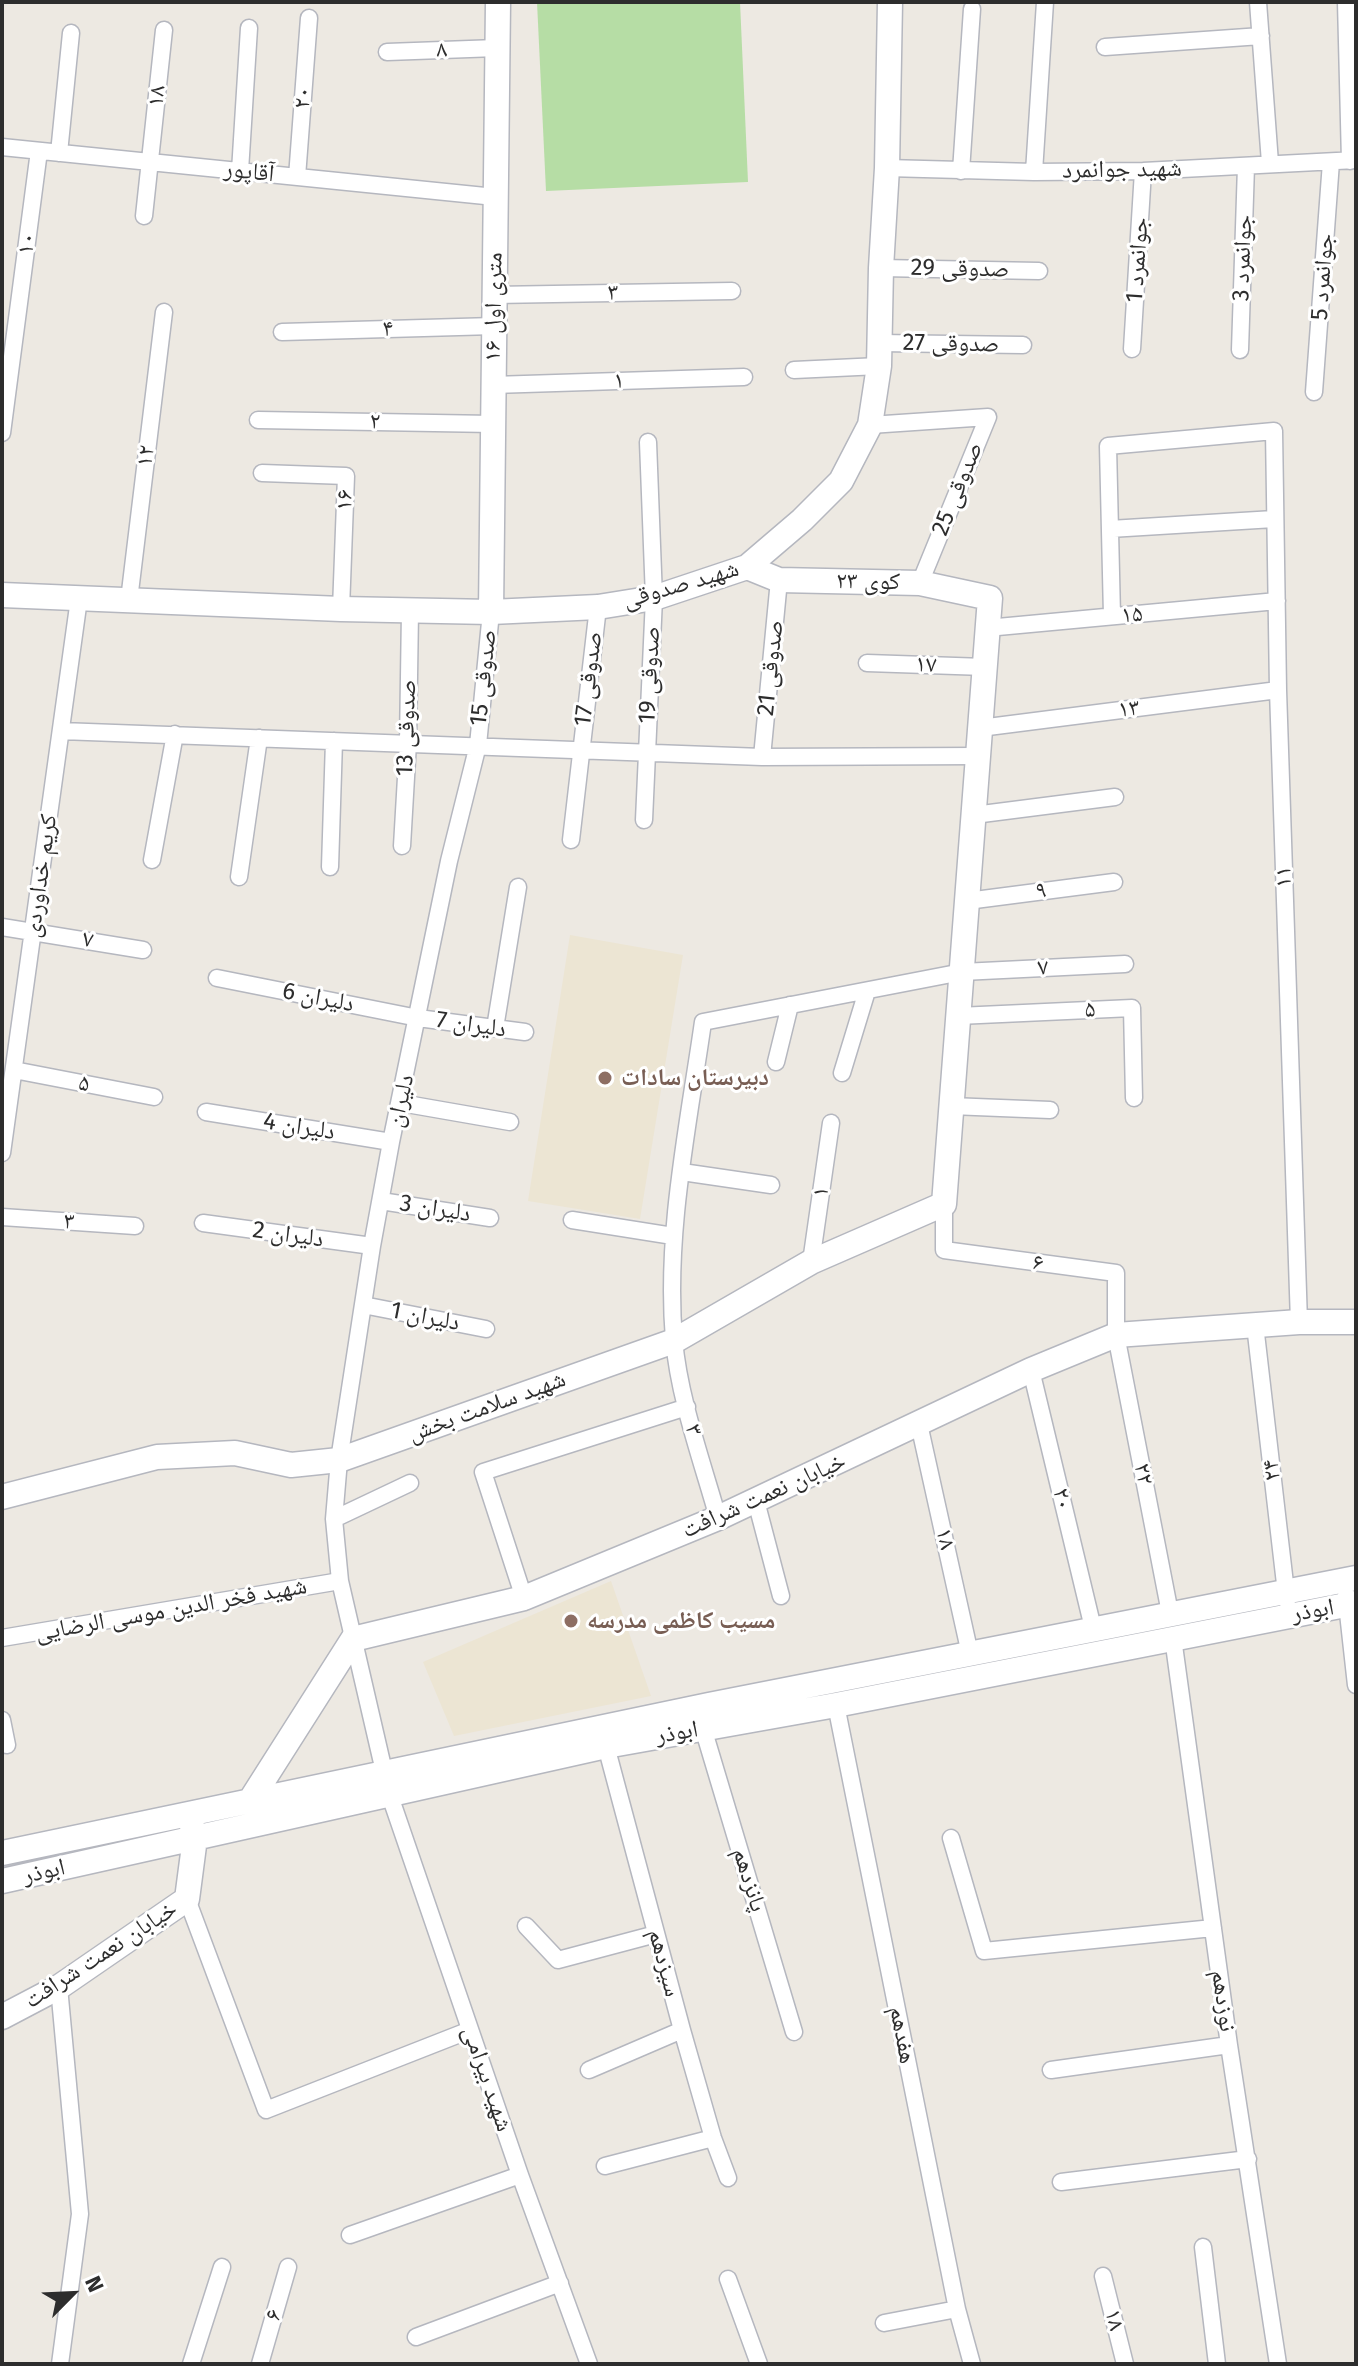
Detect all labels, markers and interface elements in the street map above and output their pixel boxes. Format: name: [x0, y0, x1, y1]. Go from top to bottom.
street label: ۸: [436, 35, 448, 65]
street label: ۱۸: [142, 84, 172, 108]
street label: ۲۰: [288, 86, 318, 110]
street label: آقاپور: [222, 155, 276, 189]
street label: شهید جوانمرد: [1062, 155, 1182, 185]
street label: جوانمرد 3: [1227, 214, 1259, 302]
street label: جوانمرد 1: [1121, 217, 1155, 303]
street label: ۱۰: [11, 232, 43, 256]
street label: جوانمرد 5: [1306, 233, 1340, 321]
street label: ۱۶ متری اول: [479, 252, 509, 362]
street label: صدوقی 29: [910, 254, 1010, 284]
street label: ۳: [607, 279, 619, 307]
street label: ۴: [382, 314, 394, 344]
street label: صدوقی 27: [902, 329, 1000, 359]
street label: ۱: [613, 366, 625, 396]
street label: ۲: [369, 408, 381, 436]
street label: صدوقی 25: [926, 438, 990, 540]
street label: ۱۲: [130, 444, 162, 468]
street label: ۱۶: [330, 489, 360, 511]
street label: شهید صدوقی: [620, 555, 742, 615]
street label: کوی ۲۳: [836, 567, 900, 597]
street label: ۱۵: [1120, 600, 1144, 630]
street label: صدوقی 21: [752, 619, 790, 717]
street label: صدوقی 19: [633, 626, 667, 724]
street label: صدوقی 15: [465, 628, 503, 728]
street label: صدوقی 17: [569, 630, 609, 728]
street label: ۱۷: [915, 650, 937, 680]
street label: صدوقی 13: [391, 679, 423, 777]
street label: ۱۳: [1117, 693, 1141, 725]
street label: کریم خداوردی: [18, 812, 64, 940]
street label: ۱۱: [1269, 866, 1299, 888]
street label: ۹: [1034, 876, 1048, 906]
street label: ۷: [80, 925, 96, 955]
street label: ۷: [1037, 953, 1049, 983]
street label: دلیران 6: [280, 977, 356, 1019]
street label: ۵: [1084, 995, 1096, 1025]
street label: دلیران 7: [434, 1006, 508, 1044]
place label: دبیرستان سادات: [621, 1064, 769, 1092]
street label: ۵: [76, 1069, 92, 1099]
marker: دبیرستان سادات: [596, 1069, 614, 1087]
street label: دلیران: [381, 1072, 421, 1130]
street label: دلیران 4: [261, 1107, 337, 1147]
street label: ۱: [806, 1185, 836, 1199]
street label: دلیران 3: [397, 1189, 473, 1229]
street label: ۳: [63, 1207, 75, 1237]
street label: دلیران 2: [251, 1216, 325, 1254]
street label: ۶: [1031, 1248, 1045, 1278]
street label: دلیران 1: [388, 1296, 462, 1338]
street label: شهید سلامت بخش: [404, 1365, 570, 1449]
street label: ۳: [678, 1421, 708, 1439]
street label: خیابان نعمت شرافت: [678, 1447, 850, 1545]
street label: ۲۴: [1256, 1458, 1288, 1482]
street label: ۲۲: [1127, 1461, 1159, 1487]
street label: ۲۰: [1045, 1485, 1079, 1513]
street label: ۱۸: [929, 1525, 961, 1553]
street label: شهید فخر الدین موسی الرضایی: [33, 1572, 309, 1648]
street label: ابوذر: [1289, 1593, 1337, 1629]
place label: مسیب کاظمی مدرسه: [587, 1607, 775, 1635]
marker: مسیب کاظمی مدرسه: [562, 1612, 580, 1630]
street label: ابوذر: [653, 1715, 701, 1751]
street label: پانزدهم: [726, 1845, 772, 1915]
street label: ابوذر: [20, 1853, 68, 1891]
street label: خیابان نعمت شرافت: [19, 1895, 183, 2015]
street label: سیزدهم: [641, 1926, 687, 2000]
street label: نوزدهم: [1204, 1968, 1242, 2034]
street label: هفدهم: [882, 2004, 922, 2066]
street label: شهید بیرامی: [456, 2023, 518, 2135]
north arrow: [32, 2254, 112, 2334]
text: N: [79, 2272, 110, 2296]
street label: ۶: [259, 2306, 289, 2324]
street label: ۱۸: [1097, 2306, 1131, 2334]

